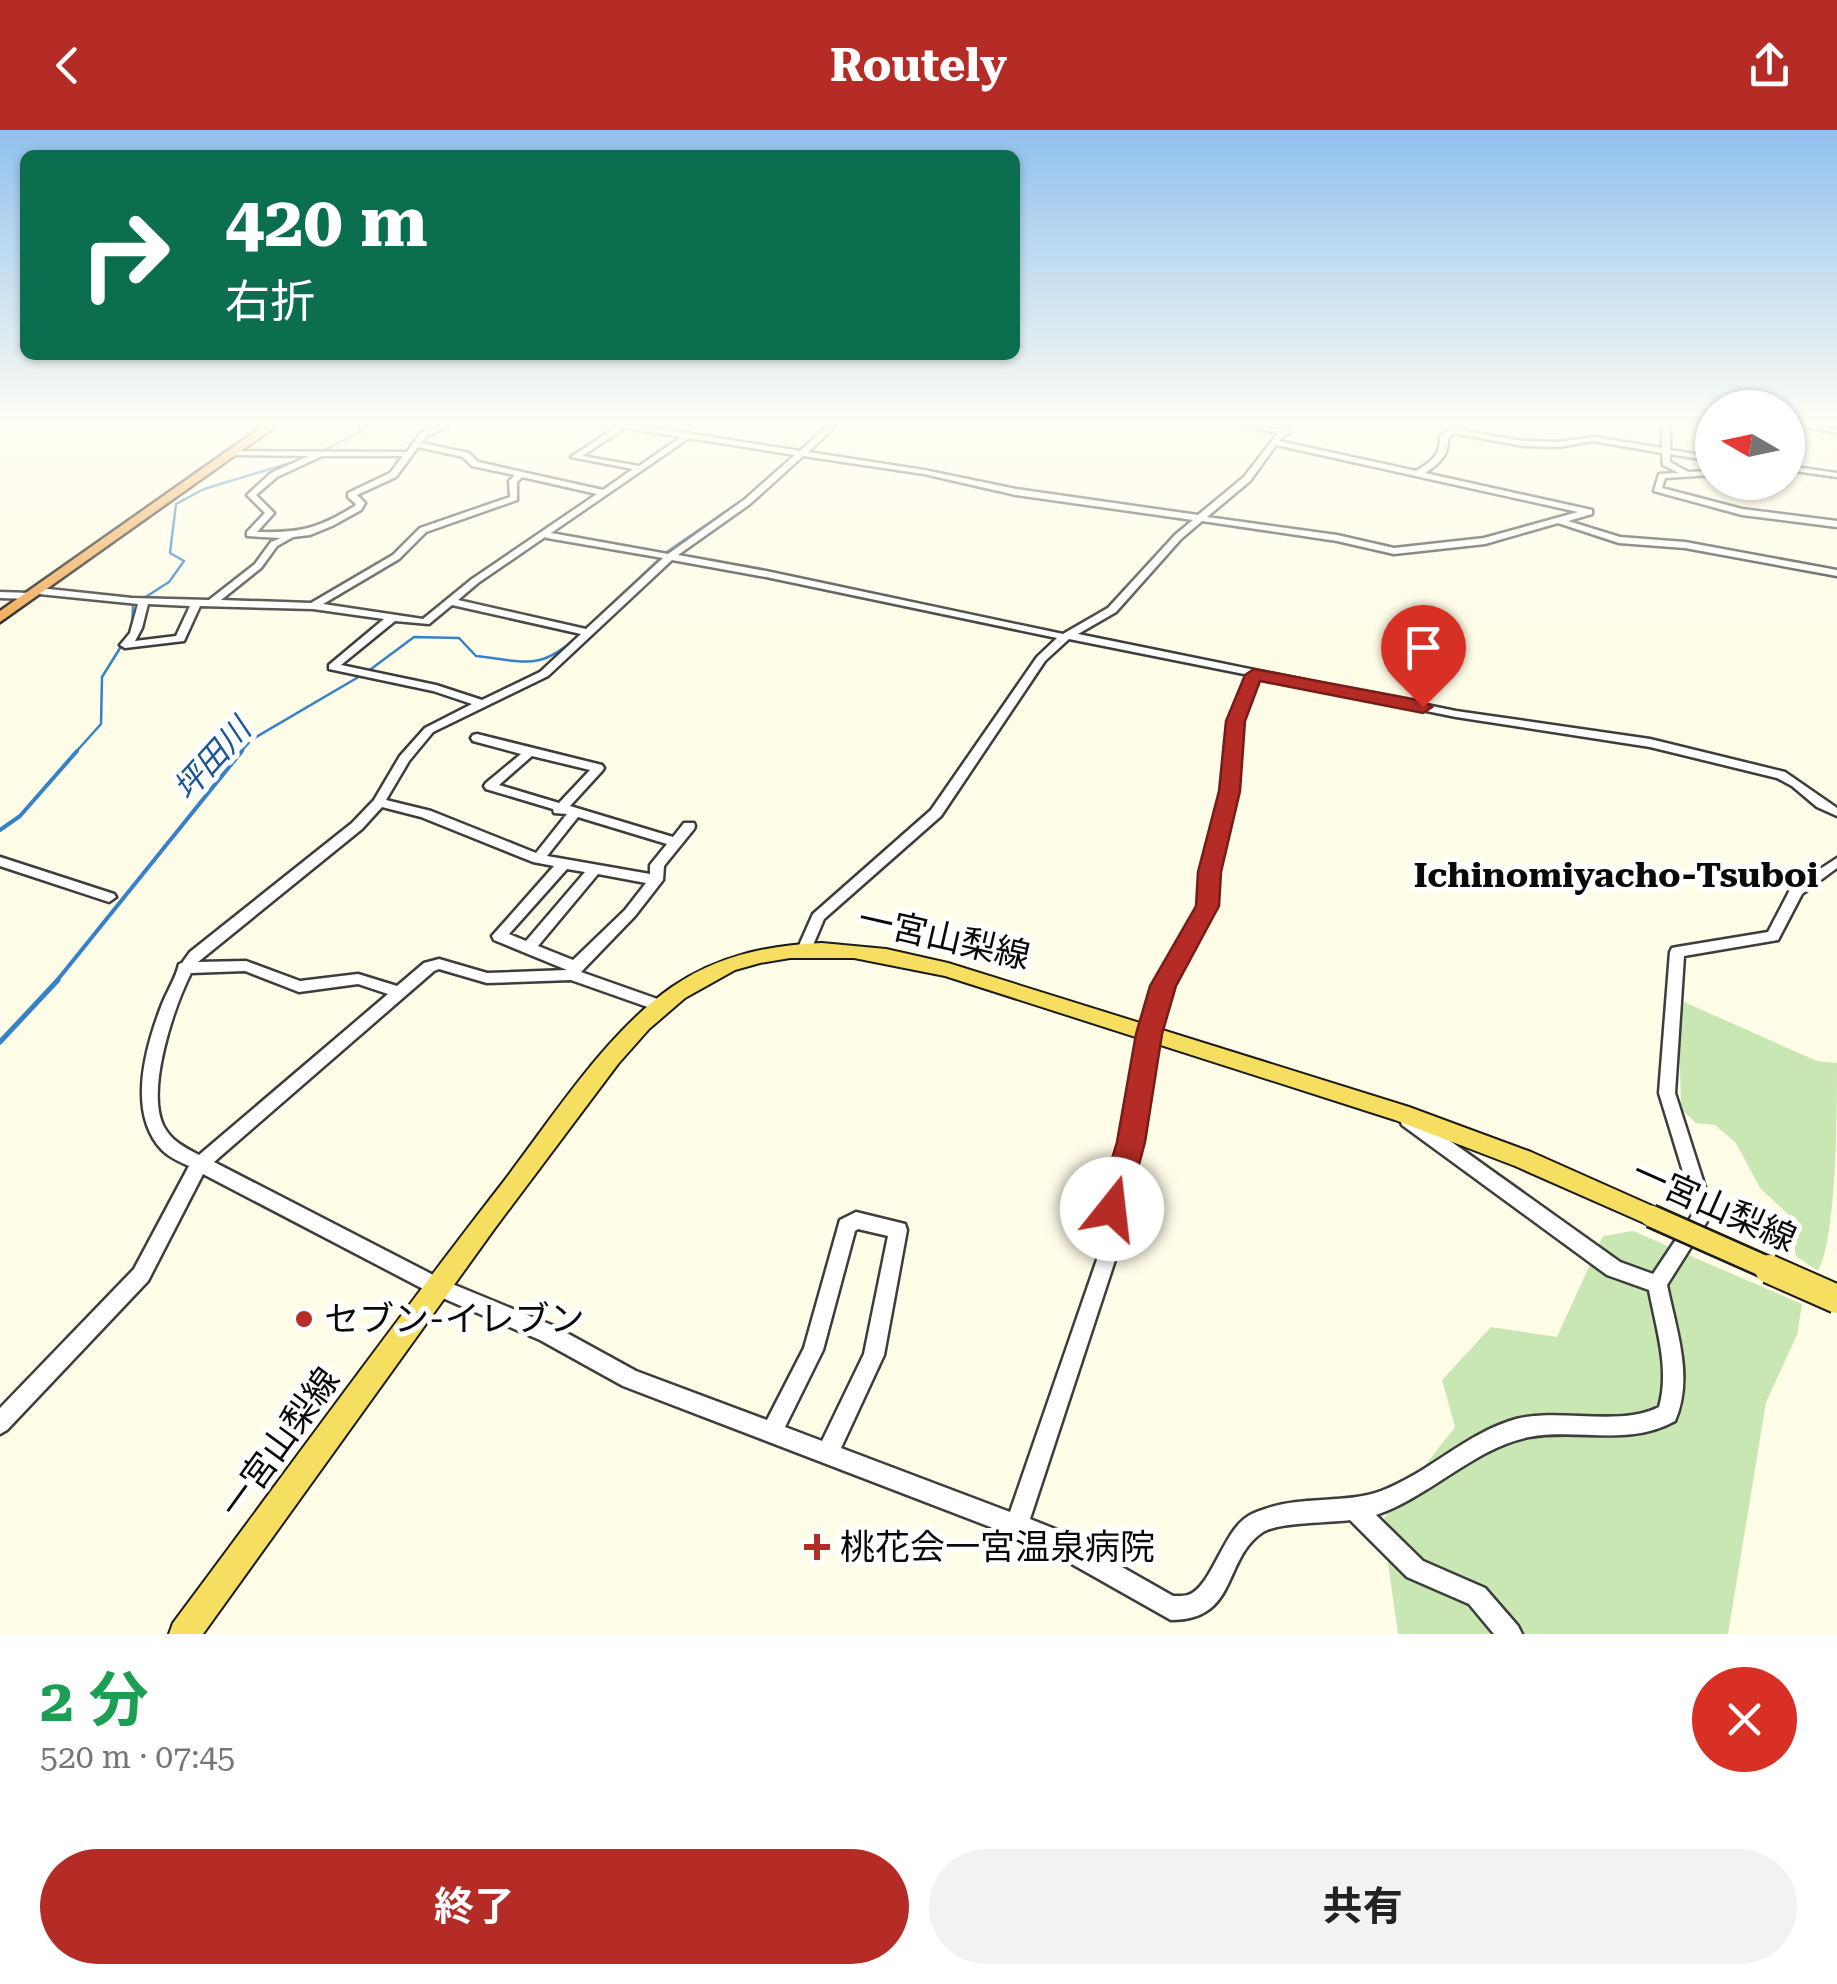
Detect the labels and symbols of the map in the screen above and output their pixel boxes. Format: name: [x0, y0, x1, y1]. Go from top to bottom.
north arrow: [1695, 390, 1805, 500]
pin: [1381, 605, 1466, 708]
water label: 坪田川: [166, 708, 260, 807]
district label: Ichinomiyacho-Tsuboi: [1414, 855, 1819, 896]
street label: 一宮山梨線: [854, 898, 1034, 978]
street label: 一宮山梨線: [1626, 1152, 1802, 1260]
position arrow: [1060, 1157, 1164, 1261]
place label: セブン-イレブン: [324, 1299, 584, 1340]
marker: セブン-イレブン: [293, 1308, 315, 1330]
street label: 一宮山梨線: [212, 1360, 348, 1526]
place label: 桃花会一宮温泉病院: [840, 1527, 1155, 1568]
marker: 桃花会一宮温泉病院: [804, 1534, 830, 1560]

